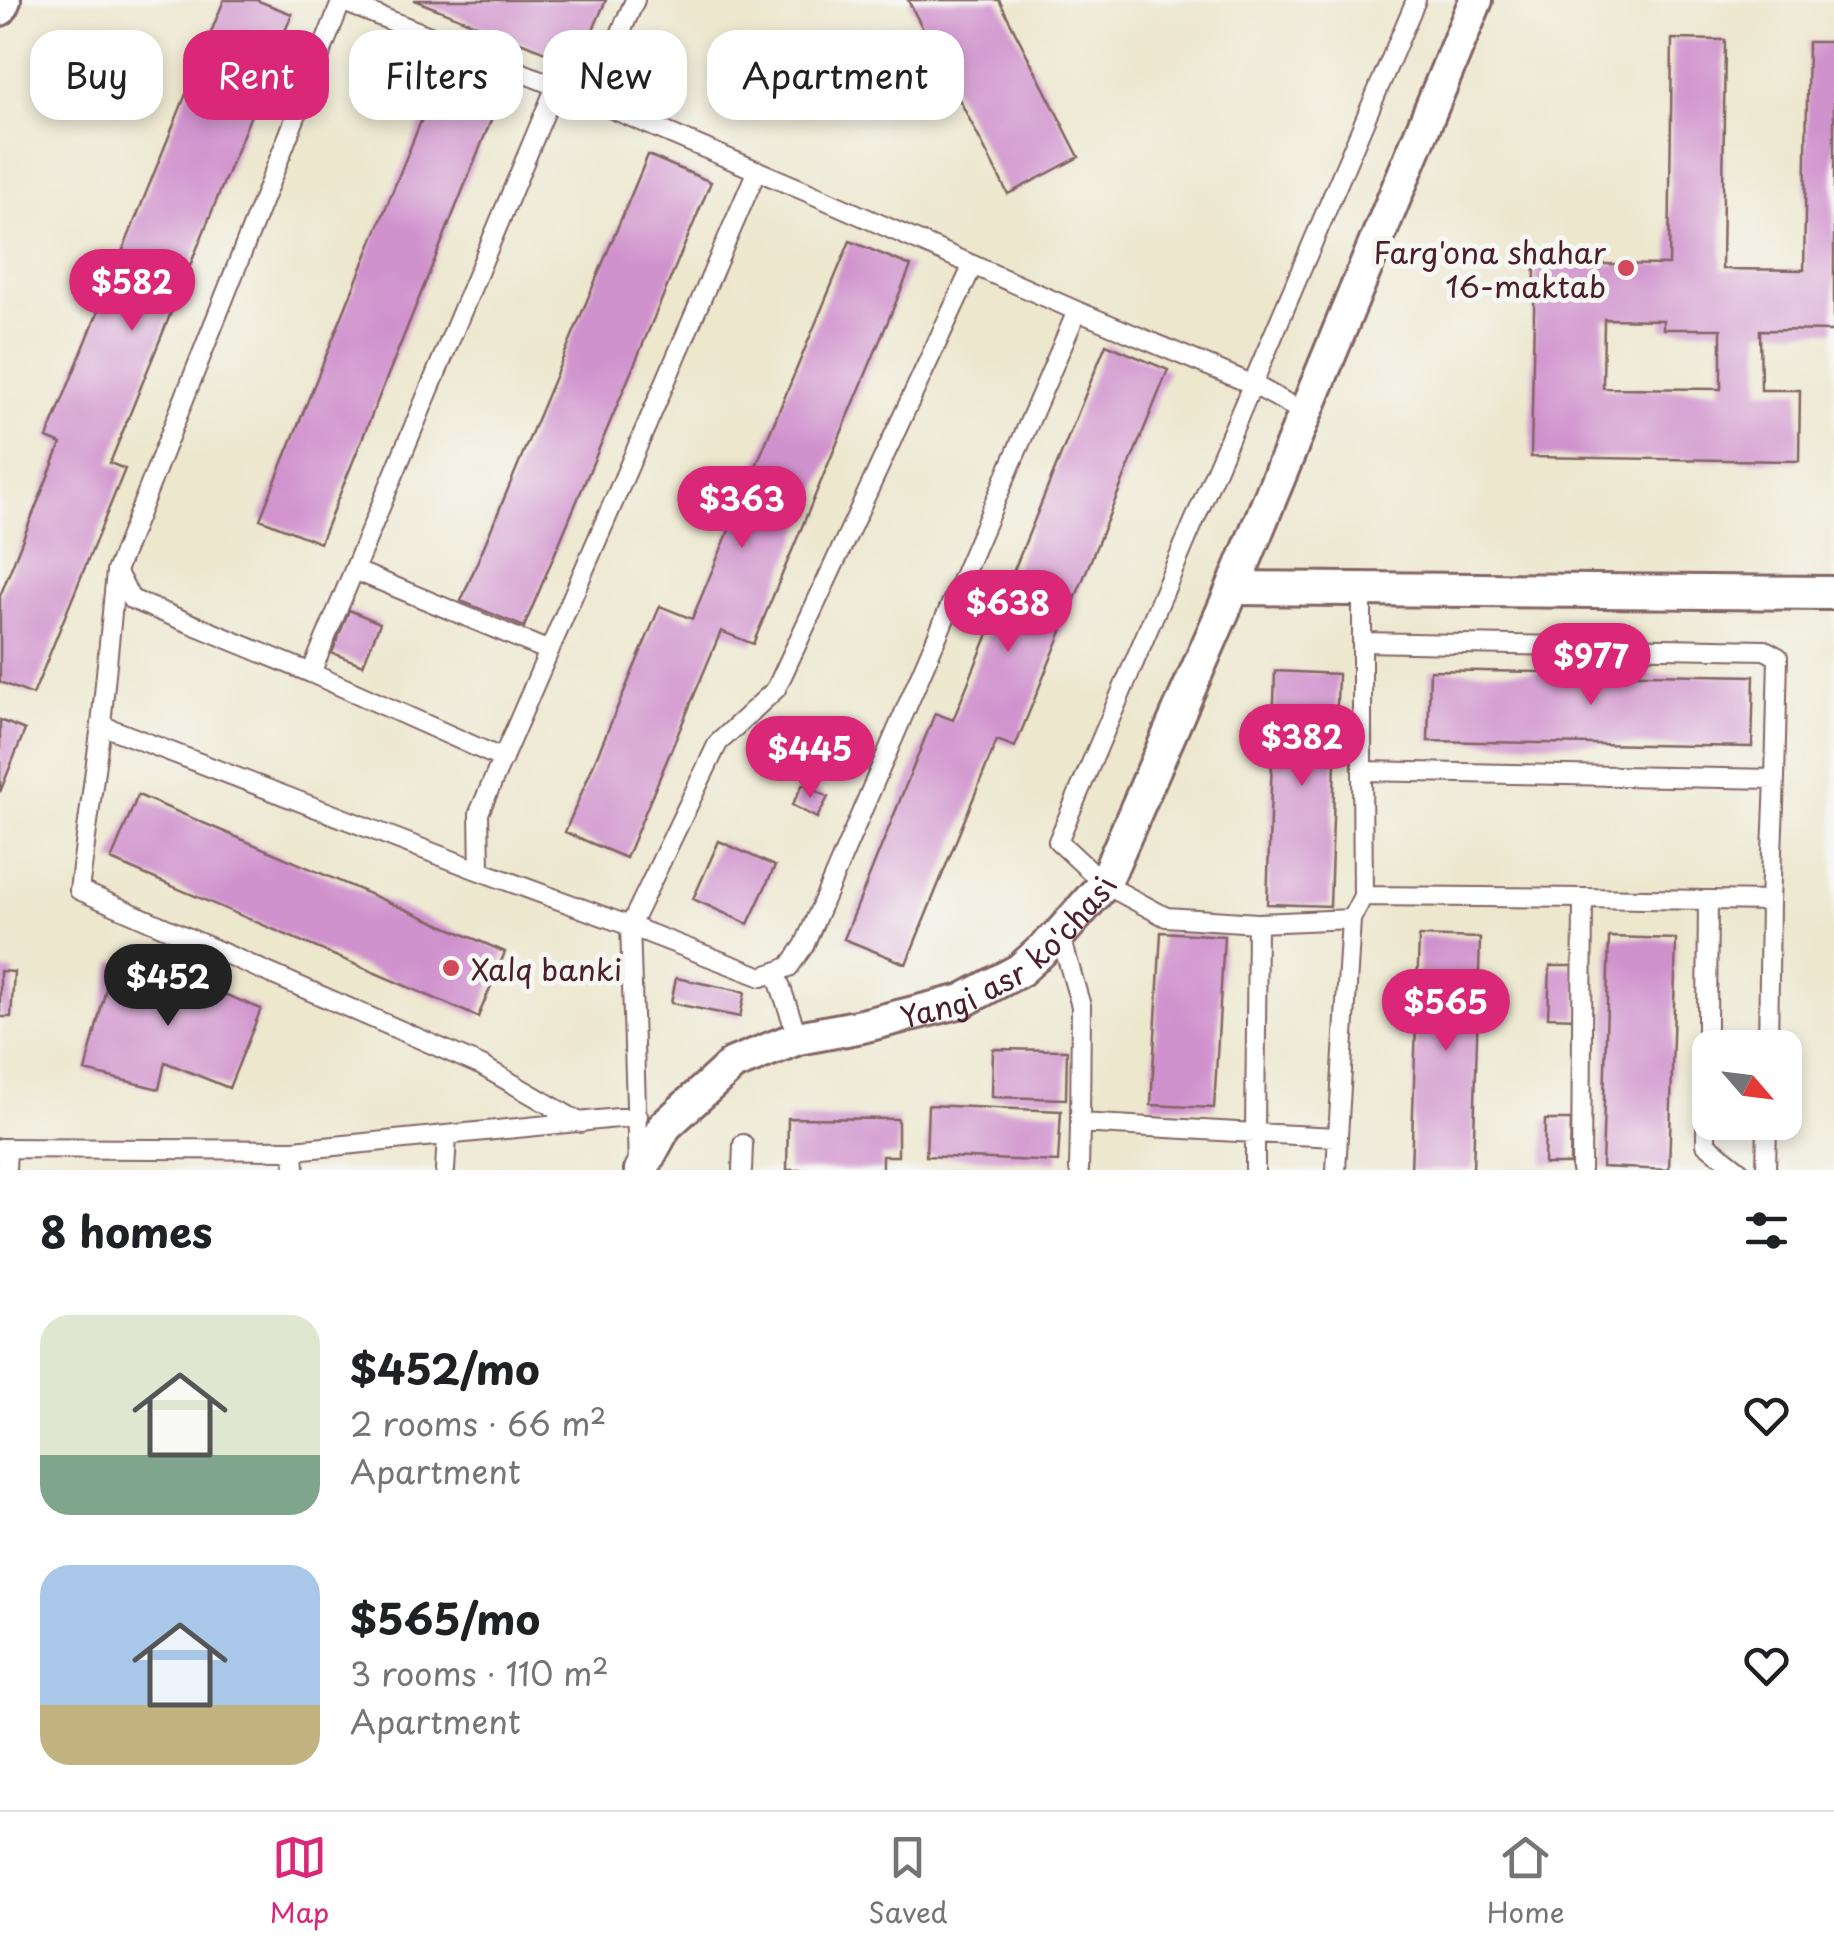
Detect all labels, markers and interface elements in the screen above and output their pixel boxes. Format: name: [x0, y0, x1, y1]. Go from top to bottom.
chip: Buy: [30, 30, 163, 120]
chip: Rent: [183, 30, 329, 120]
chip: Filters: [349, 30, 523, 120]
chip: New: [543, 30, 687, 120]
chip: Apartment: [707, 30, 964, 120]
place label: Farg'ona shahar 16-maktab: [1373, 229, 1606, 308]
pin: $582: [73, 249, 191, 334]
text: $582: [91, 257, 173, 305]
marker: Farg'ona shahar 16-maktab: [1615, 257, 1637, 279]
pin: $363: [683, 466, 801, 551]
text: $363: [699, 474, 785, 522]
pin: $638: [949, 570, 1067, 655]
text: $638: [966, 578, 1050, 626]
pin: $977: [1532, 623, 1650, 708]
text: $977: [1554, 631, 1628, 679]
pin: $382: [1243, 704, 1361, 789]
text: $382: [1261, 712, 1343, 760]
pin: $445: [751, 716, 869, 801]
text: $445: [768, 724, 852, 772]
street label: Yangi asr ko'chasi: [895, 869, 1127, 1038]
pin: $452: [109, 944, 227, 1029]
place label: Xalq banki: [471, 946, 622, 991]
text: $452: [126, 952, 210, 1000]
marker: Xalq banki: [440, 957, 462, 979]
pin: $565: [1387, 969, 1505, 1054]
text: $565: [1404, 977, 1488, 1025]
north arrow: [1692, 1030, 1802, 1140]
map controls: [1692, 1030, 1802, 1140]
text: 8 homes: [40, 1199, 213, 1262]
icon: filters: [1739, 1203, 1794, 1258]
text: $452/mo: [350, 1336, 540, 1399]
icon: home: [120, 1355, 240, 1475]
icon: heart: [1739, 1388, 1794, 1443]
text: 2 rooms · 66 m²: [350, 1399, 607, 1447]
text: Apartment: [350, 1447, 521, 1495]
text: $565/mo: [350, 1586, 540, 1649]
icon: home: [120, 1605, 240, 1725]
icon: heart: [1739, 1638, 1794, 1693]
text: 3 rooms · 110 m²: [350, 1649, 609, 1697]
text: Apartment: [350, 1697, 521, 1745]
tab: Map: [269, 1830, 329, 1933]
tab: Saved: [868, 1830, 948, 1933]
tab: Home: [1487, 1830, 1565, 1933]

